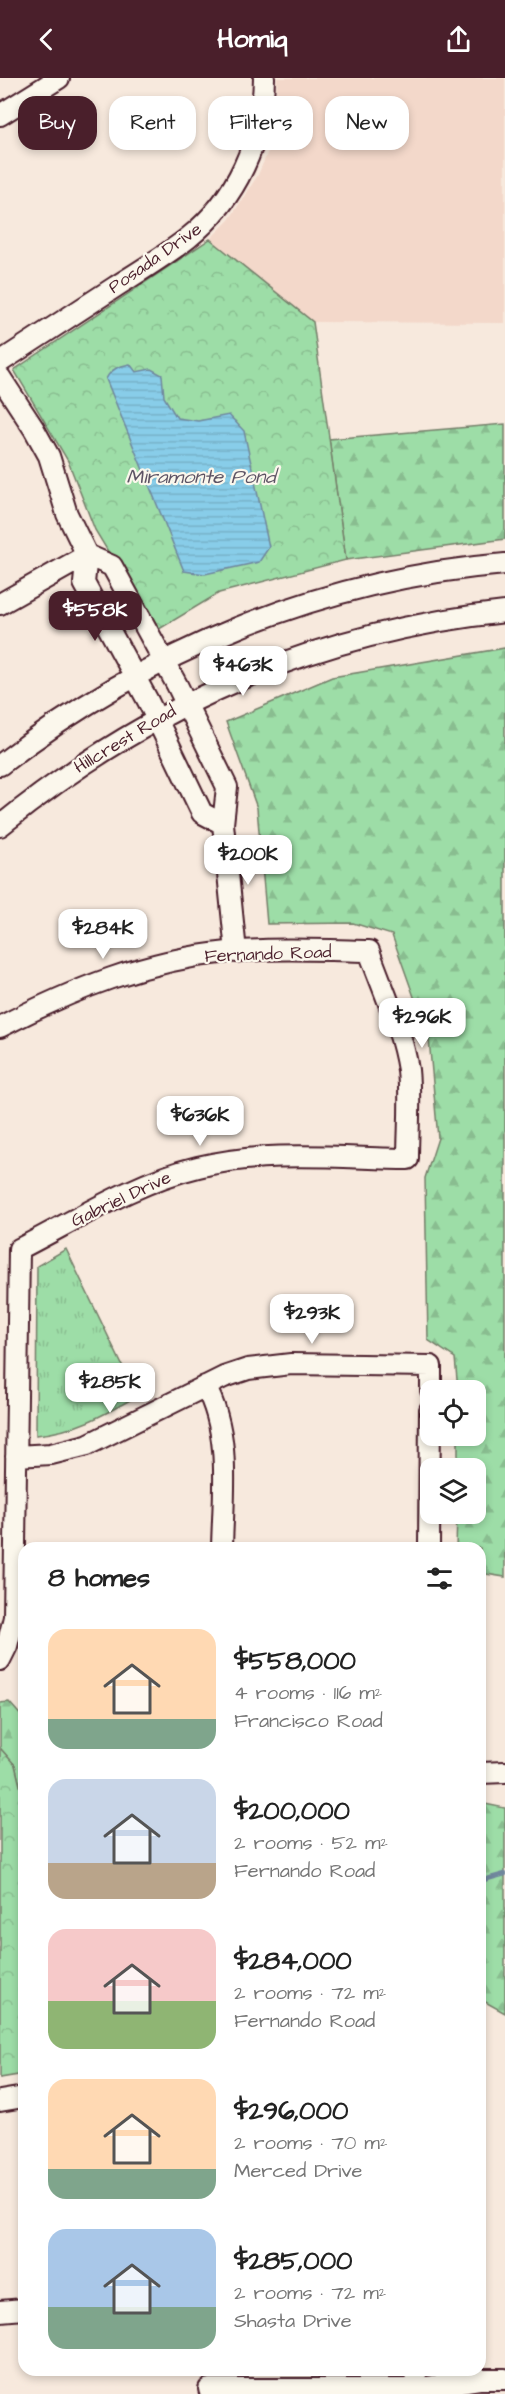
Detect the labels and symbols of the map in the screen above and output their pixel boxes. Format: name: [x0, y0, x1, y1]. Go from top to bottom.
street label: Posada Drive: [103, 216, 207, 299]
water label: Miramonte Pond: [127, 463, 279, 491]
pin: $558K: [53, 591, 137, 642]
pin: $463K: [201, 646, 285, 697]
street label: Hillcrest Road: [69, 699, 181, 779]
pin: $200K: [206, 835, 290, 886]
pin: $284K: [61, 909, 145, 960]
street label: Fernando Road: [204, 939, 332, 969]
pin: $296K: [380, 998, 464, 1049]
pin: $636K: [158, 1096, 242, 1147]
street label: Gabriel Drive: [67, 1165, 175, 1233]
pin: $293K: [270, 1294, 354, 1345]
pin: $285K: [68, 1363, 152, 1414]

